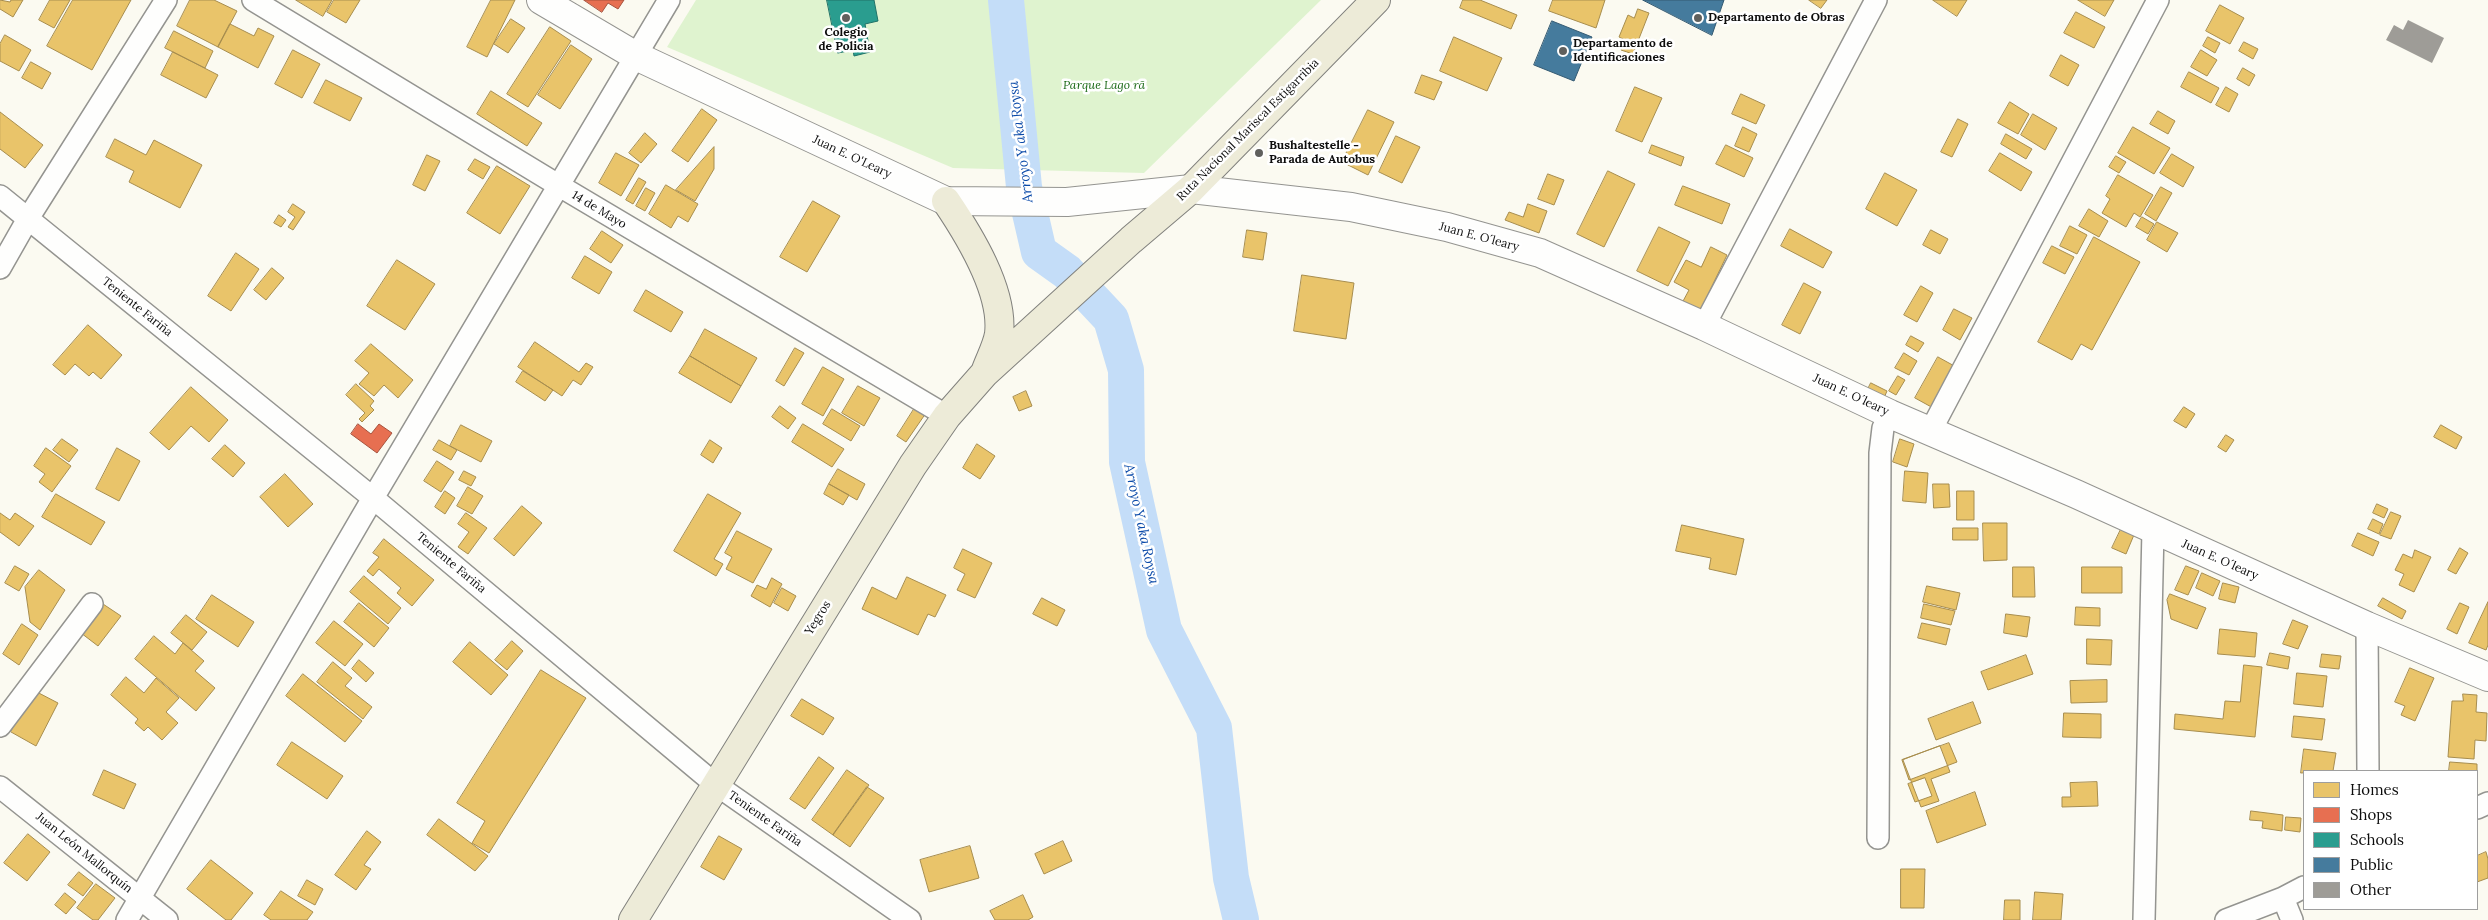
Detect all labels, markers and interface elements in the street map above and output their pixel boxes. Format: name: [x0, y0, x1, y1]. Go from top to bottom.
place label: Departamento de Obras: [1708, 11, 1845, 25]
marker: Colegio de Policia: [840, 12, 852, 24]
marker: Departamento de Obras: [1692, 12, 1704, 24]
place label: Colegio de Policia: [818, 26, 874, 54]
place label: Departamento de Identificaciones: [1573, 37, 1673, 65]
marker: Departamento de Identificaciones: [1557, 45, 1569, 57]
street label: Ruta Nacional Mariscal Estigarribia: [1174, 56, 1322, 204]
park label: Parque Lago rã: [1063, 79, 1145, 93]
water label: Arroyo Y aka Roysa: [1005, 80, 1037, 204]
street label: Juan E. O'Leary: [810, 132, 894, 182]
place label: Bushaltestelle - Parada de Autobus: [1269, 139, 1375, 167]
marker: Bushaltestelle - Parada de Autobus: [1253, 147, 1265, 159]
street label: 14 de Mayo: [569, 188, 629, 232]
street label: Juan E. O´leary: [1438, 219, 1520, 255]
street label: Teniente Fariña: [99, 274, 175, 340]
street label: Juan E. O´leary: [1811, 371, 1891, 419]
water label: Arroyo Y aka Roysa: [1120, 462, 1162, 586]
street label: Teniente Fariña: [413, 530, 489, 596]
street label: Juan E. O´leary: [2180, 537, 2260, 583]
street label: Yegros: [802, 598, 834, 638]
legend: [2303, 770, 2478, 910]
text: Homes: [2350, 780, 2399, 799]
street label: Teniente Fariña: [725, 788, 805, 850]
text: Shops: [2350, 805, 2392, 824]
street label: Juan León Mallorquín: [33, 810, 135, 896]
text: Schools: [2350, 830, 2404, 849]
text: Public: [2350, 855, 2393, 874]
text: Other: [2350, 880, 2391, 899]

